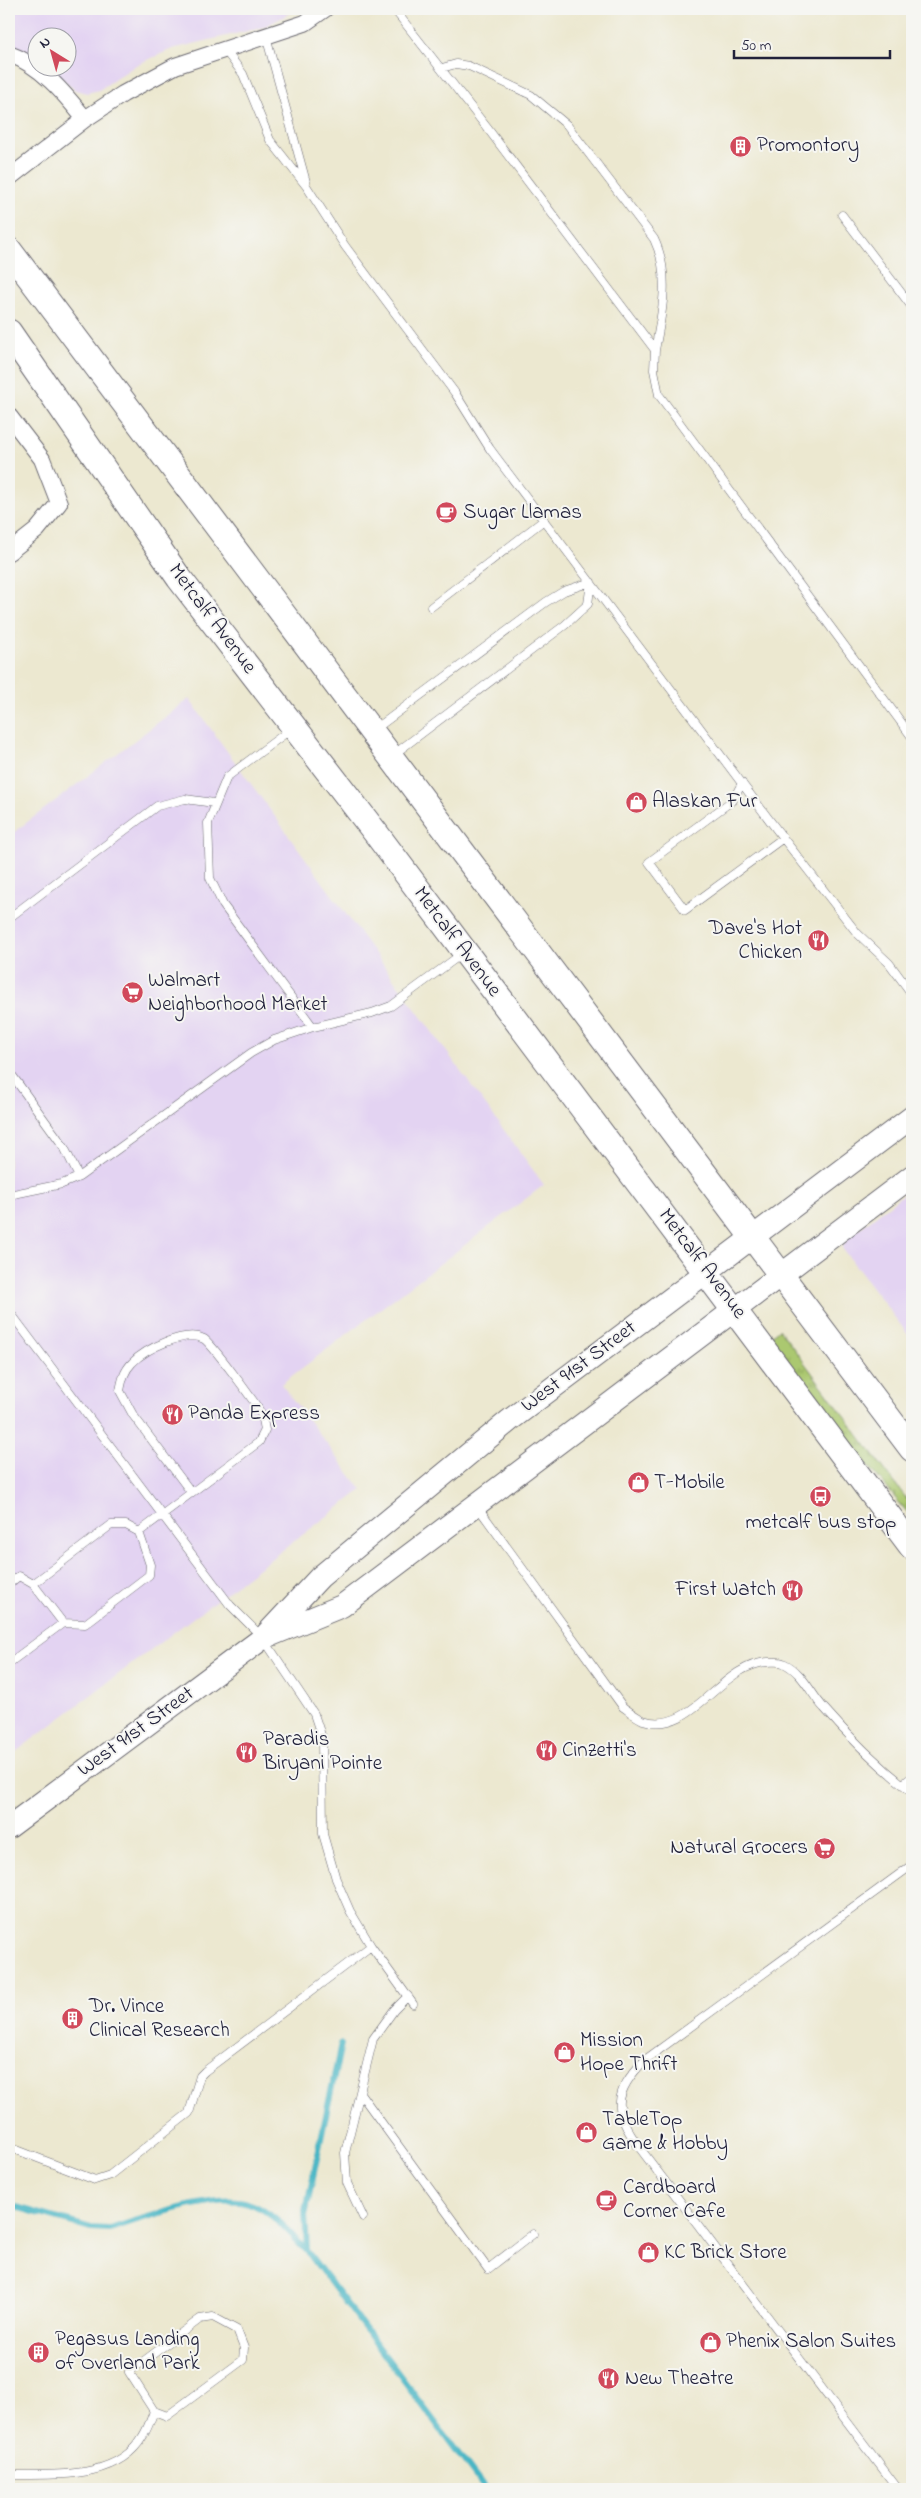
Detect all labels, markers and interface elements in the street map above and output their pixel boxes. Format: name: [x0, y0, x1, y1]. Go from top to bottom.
north arrow: [28, 28, 78, 78]
scale bar: [734, 28, 890, 60]
text: N: [35, 32, 55, 54]
text: 50 m: [741, 35, 772, 57]
place label: Promontory: [757, 131, 859, 163]
building icon: Promontory: [729, 134, 753, 158]
place label: Sugar Llamas: [463, 498, 582, 530]
cafe icon: Sugar Llamas: [435, 501, 459, 525]
street label: Metcalf Avenue: [161, 558, 264, 681]
place label: Alaskan Fur: [652, 787, 758, 817]
shop icon: Alaskan Fur: [624, 790, 648, 814]
street label: Metcalf Avenue: [406, 881, 509, 1004]
place label: Dave's Hot Chicken: [708, 914, 802, 968]
restaurant icon: Dave's Hot Chicken: [806, 929, 830, 953]
place label: Walmart Neighborhood Market: [148, 966, 328, 1022]
supermarket icon: Walmart Neighborhood Market: [120, 981, 144, 1005]
street label: Metcalf Avenue: [651, 1203, 754, 1326]
street label: West 91st Street: [515, 1314, 643, 1420]
place label: Panda Express: [188, 1399, 320, 1429]
restaurant icon: Panda Express: [160, 1402, 184, 1426]
place label: T-Mobile: [654, 1468, 725, 1498]
shop icon: T-Mobile: [626, 1471, 650, 1495]
bus stop icon: metcalf bus stop: [809, 1484, 833, 1508]
place label: metcalf bus stop: [745, 1508, 897, 1538]
place label: First Watch: [674, 1575, 776, 1605]
restaurant icon: First Watch: [780, 1578, 804, 1602]
street label: West 91st Street: [72, 1679, 200, 1785]
place label: Paradis Biryani Pointe: [262, 1725, 383, 1781]
place label: Cinzetti's: [562, 1736, 637, 1766]
restaurant icon: Cinzetti's: [534, 1739, 558, 1763]
restaurant icon: Paradis Biryani Pointe: [235, 1740, 259, 1764]
place label: Natural Grocers: [670, 1833, 808, 1863]
supermarket icon: Natural Grocers: [812, 1836, 836, 1860]
place label: Dr. Vince Clinical Research: [88, 1992, 230, 2046]
building icon: Dr. Vince Clinical Research: [61, 2007, 85, 2031]
place label: Mission Hope Thrift: [580, 2026, 677, 2080]
shop icon: Mission Hope Thrift: [552, 2041, 576, 2065]
place label: TableTop Game & Hobby: [602, 2105, 728, 2161]
shop icon: TableTop Game & Hobby: [574, 2120, 598, 2144]
place label: Cardboard Corner Cafe: [623, 2173, 726, 2227]
cafe icon: Cardboard Corner Cafe: [595, 2188, 619, 2212]
place label: KC Brick Store: [664, 2238, 787, 2268]
shop icon: KC Brick Store: [636, 2241, 660, 2265]
place label: Pegasus Landing of Overland Park: [55, 2325, 200, 2379]
place label: Phenix Salon Suites: [726, 2327, 896, 2357]
shop icon: Phenix Salon Suites: [698, 2330, 722, 2354]
building icon: Pegasus Landing of Overland Park: [27, 2340, 51, 2364]
place label: New Theatre: [625, 2364, 734, 2394]
restaurant icon: New Theatre: [597, 2367, 621, 2391]

